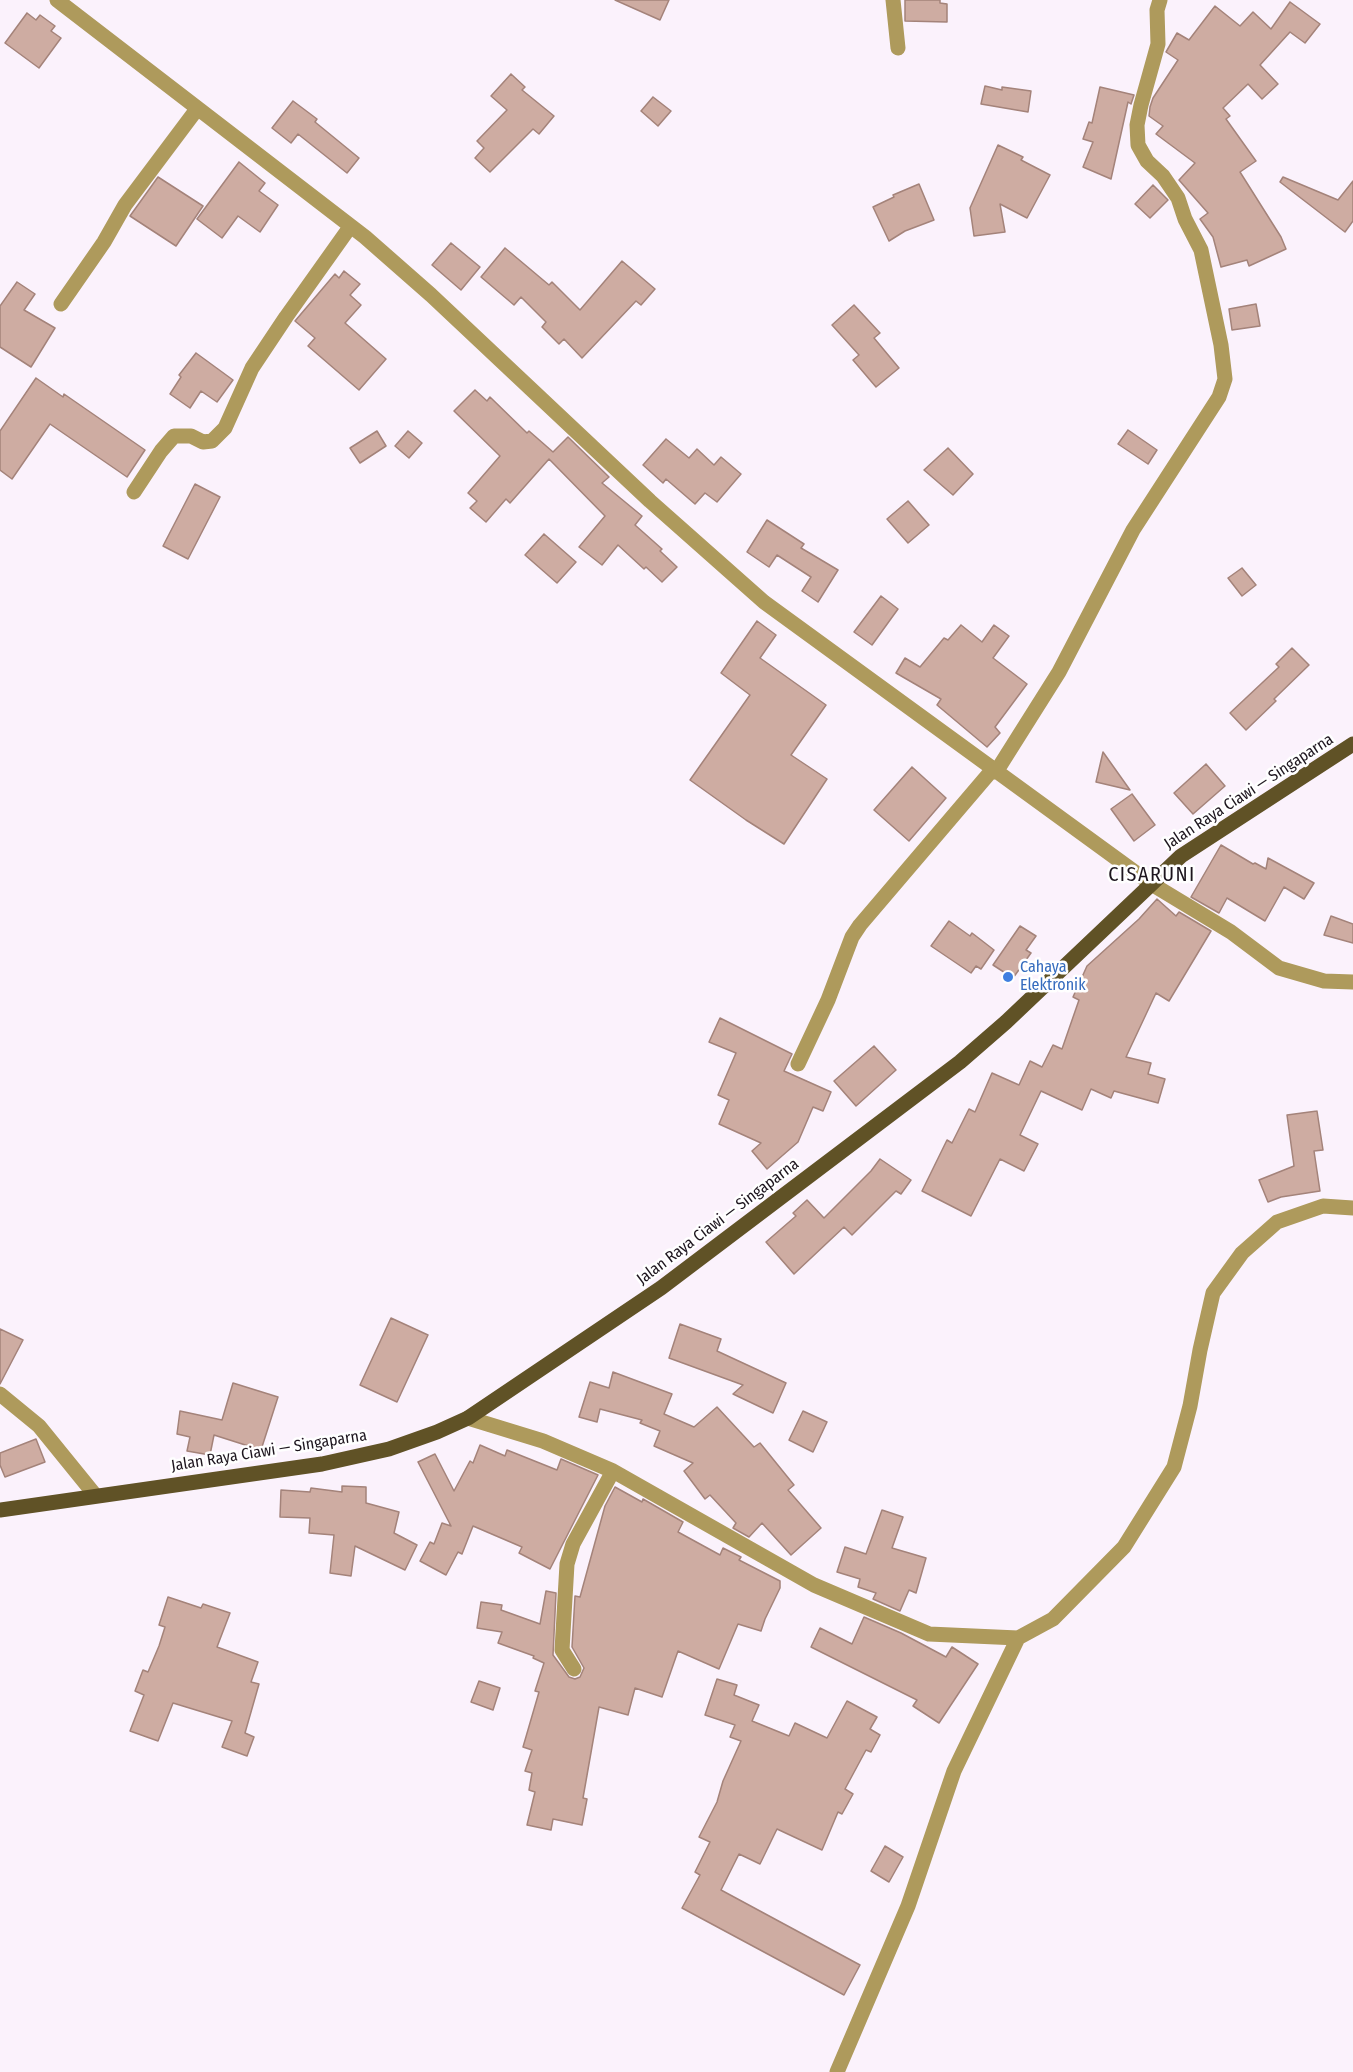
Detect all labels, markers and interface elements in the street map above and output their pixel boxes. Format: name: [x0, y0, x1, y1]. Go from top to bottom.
street label: Jalan Raya Ciawi — Singaparna: [1161, 730, 1337, 854]
district label: CISARUNI: [1108, 863, 1196, 887]
place label: Cahaya Elektronik: [1020, 958, 1086, 996]
marker: Cahaya Elektronik: [1001, 970, 1015, 984]
street label: Jalan Raya Ciawi — Singaparna: [633, 1155, 803, 1289]
street label: Jalan Raya Ciawi — Singaparna: [170, 1426, 368, 1476]

